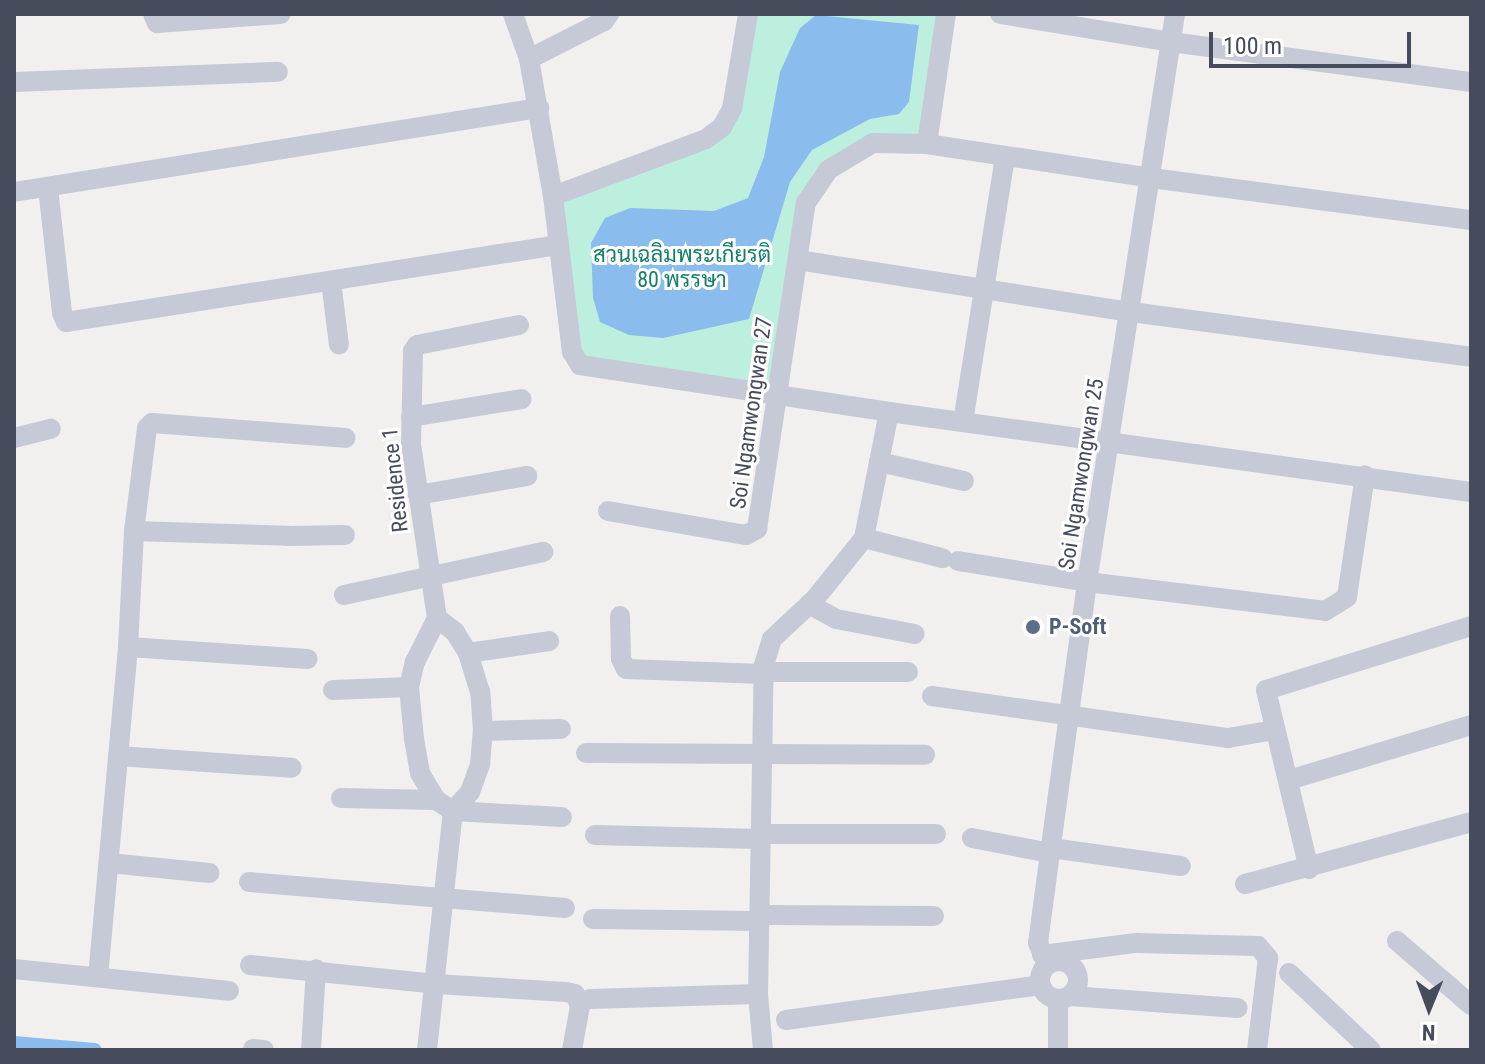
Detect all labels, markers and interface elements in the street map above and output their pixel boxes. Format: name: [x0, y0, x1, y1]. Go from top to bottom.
scale bar: [1213, 16, 1415, 66]
text: 100 m: [1223, 32, 1282, 60]
park label: สวนเฉลิมพระเกียรติ 80 พรรษา: [593, 241, 771, 292]
street label: Soi Ngamwongwan 27: [724, 315, 778, 511]
street label: Soi Ngamwongwan 25: [1053, 377, 1109, 571]
street label: Residence 1: [376, 426, 414, 534]
place label: P-Soft: [1049, 614, 1106, 640]
marker: P-Soft: [1024, 618, 1042, 636]
north arrow: [1389, 968, 1469, 1048]
text: N: [1422, 1020, 1436, 1045]

